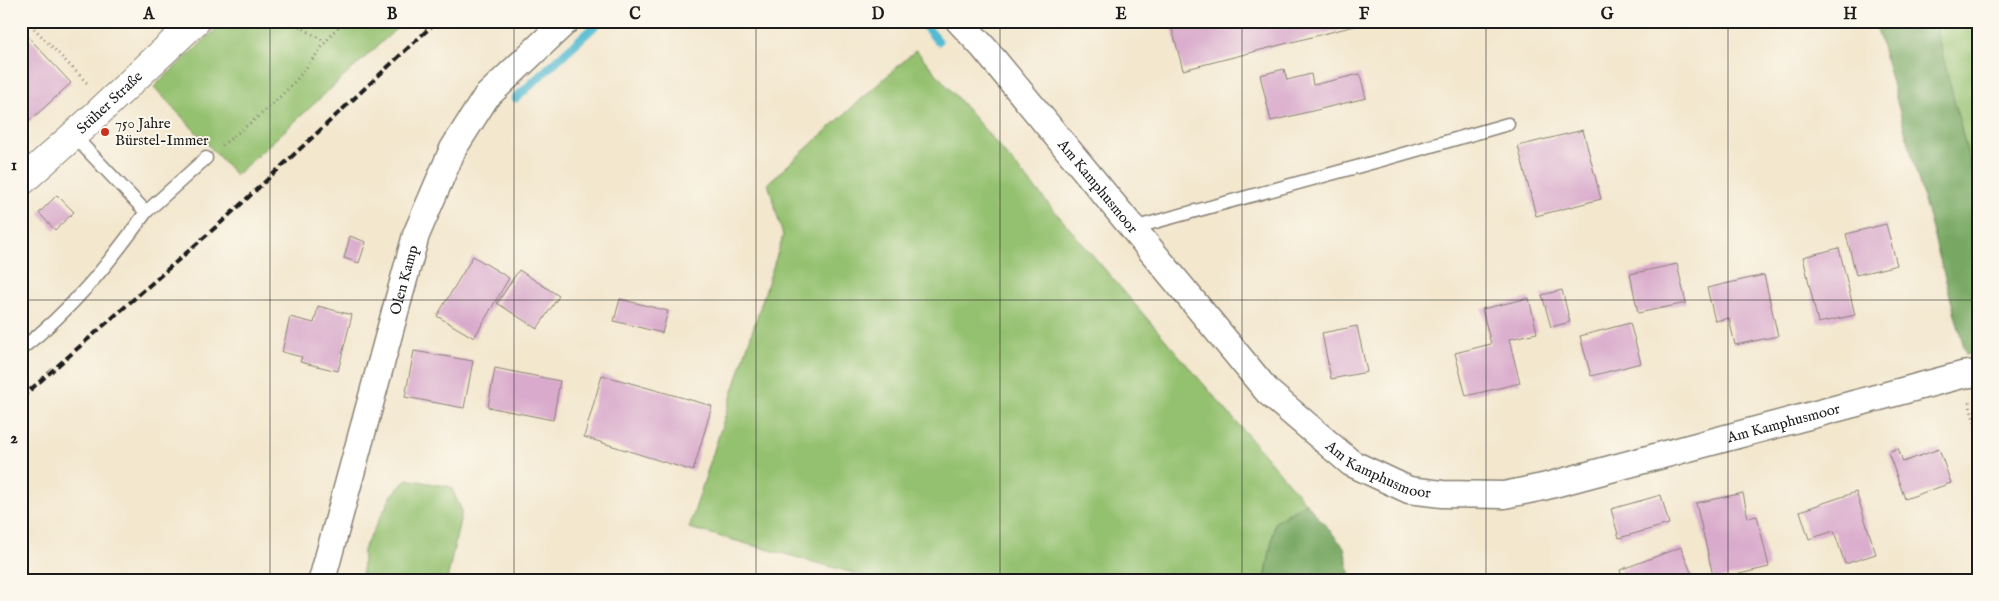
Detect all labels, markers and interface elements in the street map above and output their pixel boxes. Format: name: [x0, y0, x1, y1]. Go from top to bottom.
text: A: [143, 5, 156, 25]
text: B: [387, 5, 398, 25]
text: C: [629, 5, 641, 25]
text: D: [872, 5, 885, 25]
text: E: [1115, 5, 1127, 25]
text: F: [1359, 5, 1370, 25]
text: G: [1601, 5, 1614, 25]
text: H: [1843, 5, 1857, 25]
street label: Stüher Straße: [72, 67, 146, 138]
place label: 750 Jahre Bürstel-Immer: [115, 114, 209, 150]
marker: 750 Jahre Bürstel-Immer: [99, 126, 111, 138]
street label: Am Kamphusmoor: [1053, 135, 1143, 237]
text: 1: [11, 156, 17, 176]
street label: Olen Kamp: [385, 243, 422, 317]
street label: Am Kamphusmoor: [1724, 398, 1842, 447]
text: 2: [10, 429, 18, 449]
street label: Am Kamphusmoor: [1321, 436, 1432, 502]

